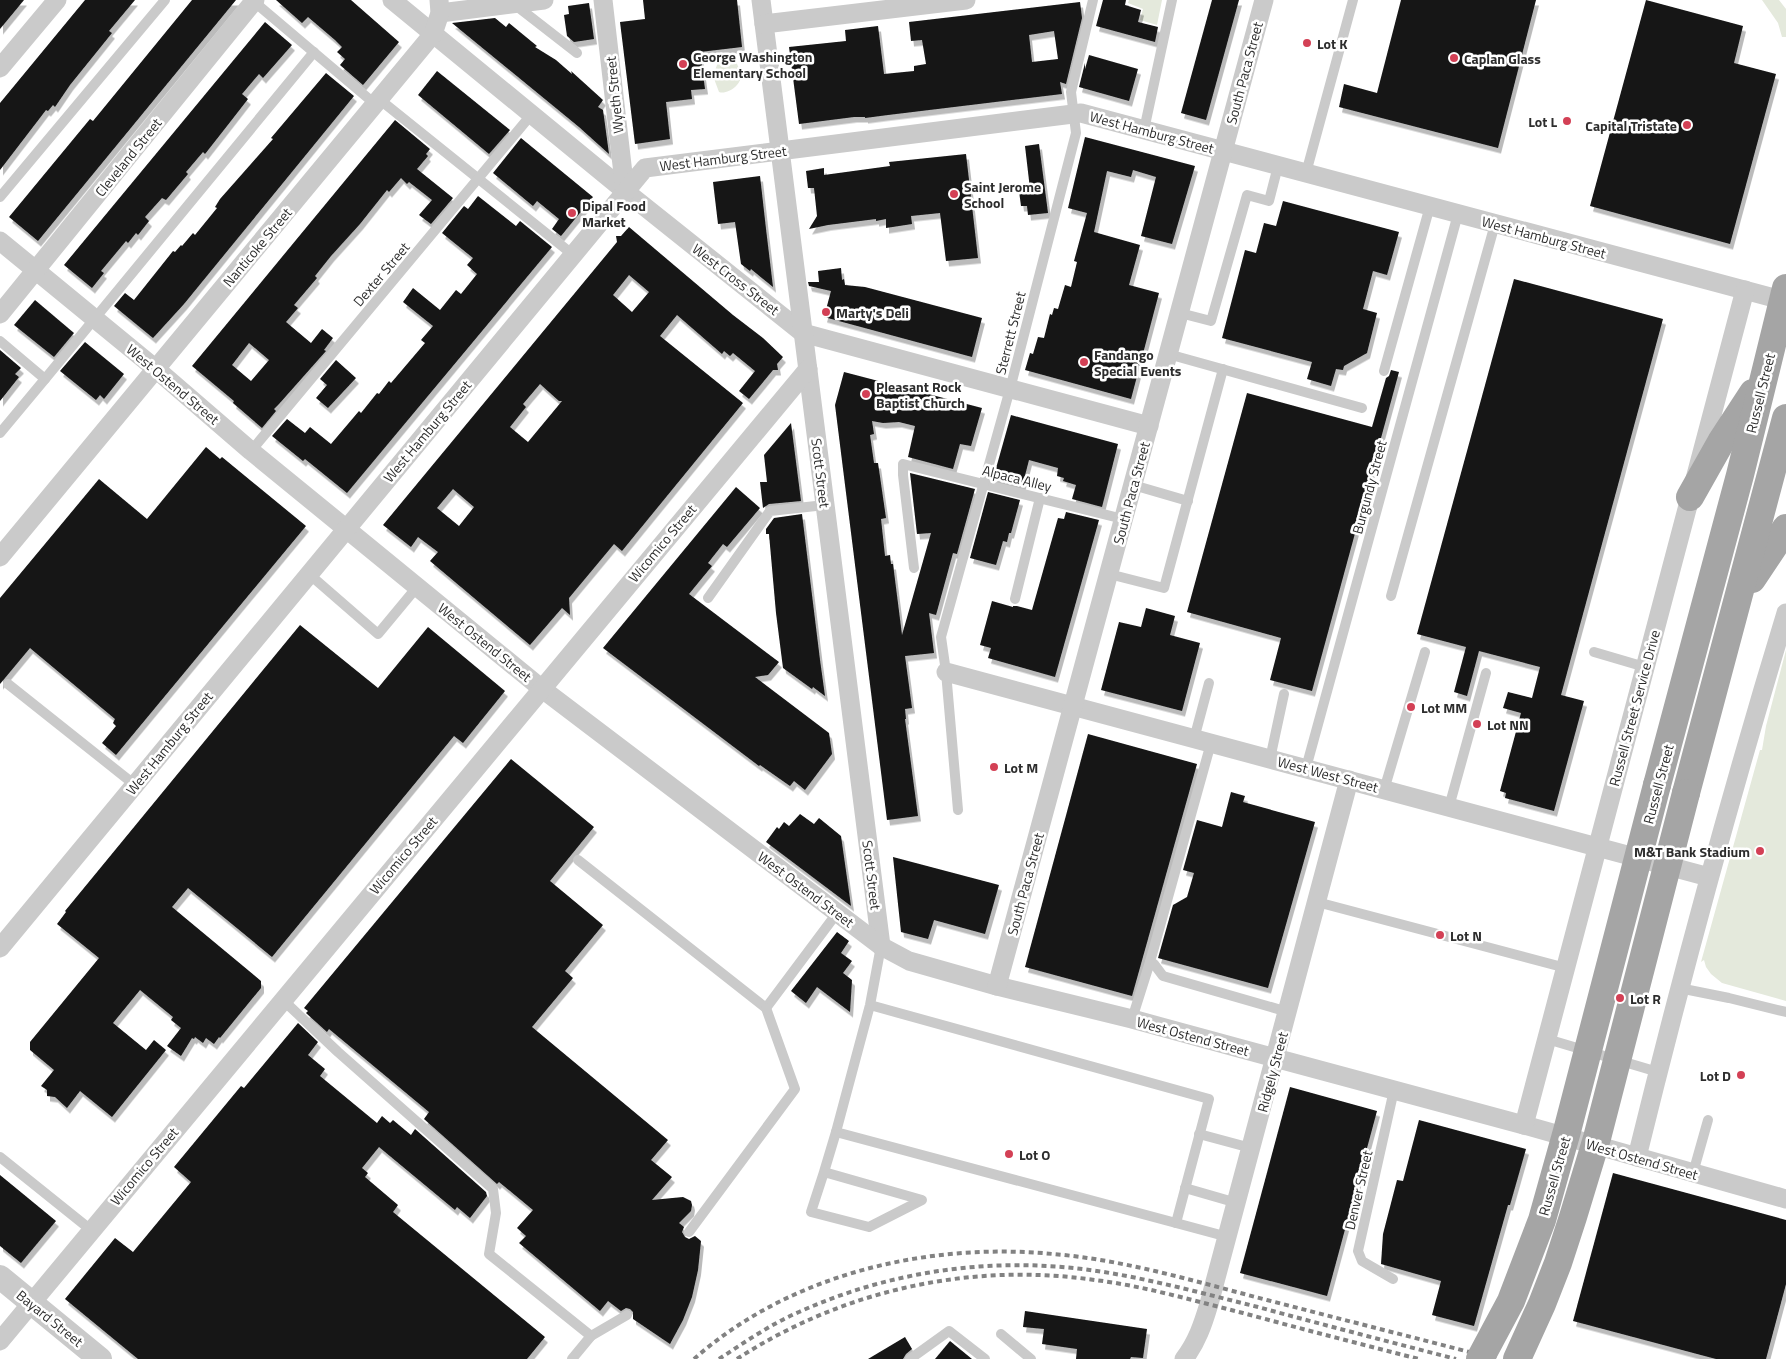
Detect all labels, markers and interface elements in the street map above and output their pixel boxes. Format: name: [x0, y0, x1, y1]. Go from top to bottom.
street label: South Paca Street: [1220, 19, 1268, 127]
place label: Lot K: [1317, 33, 1348, 54]
marker: Lot K: [1301, 37, 1313, 49]
place label: George Washington Elementary School: [693, 46, 812, 83]
place label: Caplan Glass: [1464, 48, 1541, 69]
marker: Caplan Glass: [1448, 52, 1460, 64]
street label: Wyeth Street: [599, 55, 629, 135]
marker: George Washington Elementary School: [677, 58, 689, 70]
street label: West Hamburg Street: [1088, 105, 1217, 159]
place label: Lot L: [1528, 111, 1557, 132]
street label: Cleveland Street: [90, 113, 166, 201]
marker: Lot L: [1561, 115, 1573, 127]
place label: Capital Tristate: [1585, 115, 1677, 136]
marker: Capital Tristate: [1681, 119, 1693, 131]
street label: West Hamburg Street: [658, 140, 788, 176]
place label: Saint Jerome School: [964, 176, 1041, 213]
marker: Saint Jerome School: [948, 188, 960, 200]
place label: Dipal Food Market: [582, 195, 646, 232]
street label: Nanticoke Street: [217, 203, 297, 291]
marker: Dipal Food Market: [566, 207, 578, 219]
street label: West Hamburg Street: [1480, 210, 1609, 264]
street label: Dexter Street: [348, 237, 414, 311]
street label: West Cross Street: [688, 238, 784, 320]
street label: Sterrett Street: [990, 289, 1030, 377]
place label: Marty's Deli: [836, 302, 909, 323]
marker: Marty's Deli: [820, 306, 832, 318]
street label: West Ostend Street: [122, 339, 224, 429]
place label: Fandango Special Events: [1094, 344, 1182, 381]
street label: Russell Street: [1740, 351, 1780, 435]
marker: Fandango Special Events: [1078, 356, 1090, 368]
street label: West Hamburg Street: [378, 375, 476, 487]
place label: Pleasant Rock Baptist Church: [876, 376, 965, 413]
marker: Pleasant Rock Baptist Church: [860, 388, 872, 400]
street label: Scott Street: [806, 437, 836, 509]
street label: Burgundy Street: [1346, 438, 1392, 536]
street label: South Paca Street: [1107, 439, 1155, 547]
street label: Alpaca Alley: [980, 459, 1054, 497]
street label: Wicomico Street: [623, 499, 701, 587]
street label: West Ostend Street: [433, 597, 537, 687]
street label: Russell Street Service Drive: [1605, 628, 1663, 788]
street label: West Hamburg Street: [121, 687, 217, 799]
place label: Lot MM: [1421, 697, 1467, 718]
marker: Lot MM: [1405, 701, 1417, 713]
place label: Lot NN: [1487, 714, 1529, 735]
marker: Lot NN: [1471, 718, 1483, 730]
street label: Russell Street: [1639, 742, 1677, 826]
street label: West West Street: [1275, 750, 1381, 798]
place label: Lot M: [1004, 757, 1038, 778]
marker: Lot M: [988, 761, 1000, 773]
street label: Wicomico Street: [364, 811, 442, 899]
street label: South Paca Street: [1001, 830, 1049, 938]
street label: Scott Street: [857, 839, 887, 911]
place label: M&T Bank Stadium: [1634, 841, 1750, 862]
marker: M&T Bank Stadium: [1754, 845, 1766, 857]
street label: West Ostend Street: [754, 846, 859, 932]
place label: Lot N: [1450, 925, 1482, 946]
marker: Lot N: [1434, 929, 1446, 941]
place label: Lot R: [1630, 988, 1661, 1009]
marker: Lot R: [1614, 992, 1626, 1004]
street label: West Ostend Street: [1134, 1011, 1252, 1061]
street label: Ridgely Street: [1251, 1029, 1293, 1115]
place label: Lot D: [1700, 1065, 1731, 1086]
marker: Lot D: [1735, 1069, 1747, 1081]
street label: Wicomico Street: [105, 1122, 183, 1210]
street label: West Ostend Street: [1584, 1133, 1701, 1185]
street label: Russell Street: [1533, 1134, 1575, 1218]
place label: Lot O: [1019, 1144, 1050, 1165]
marker: Lot O: [1003, 1148, 1015, 1160]
street label: Denver Street: [1339, 1148, 1377, 1232]
street label: Bayard Street: [12, 1285, 88, 1352]

